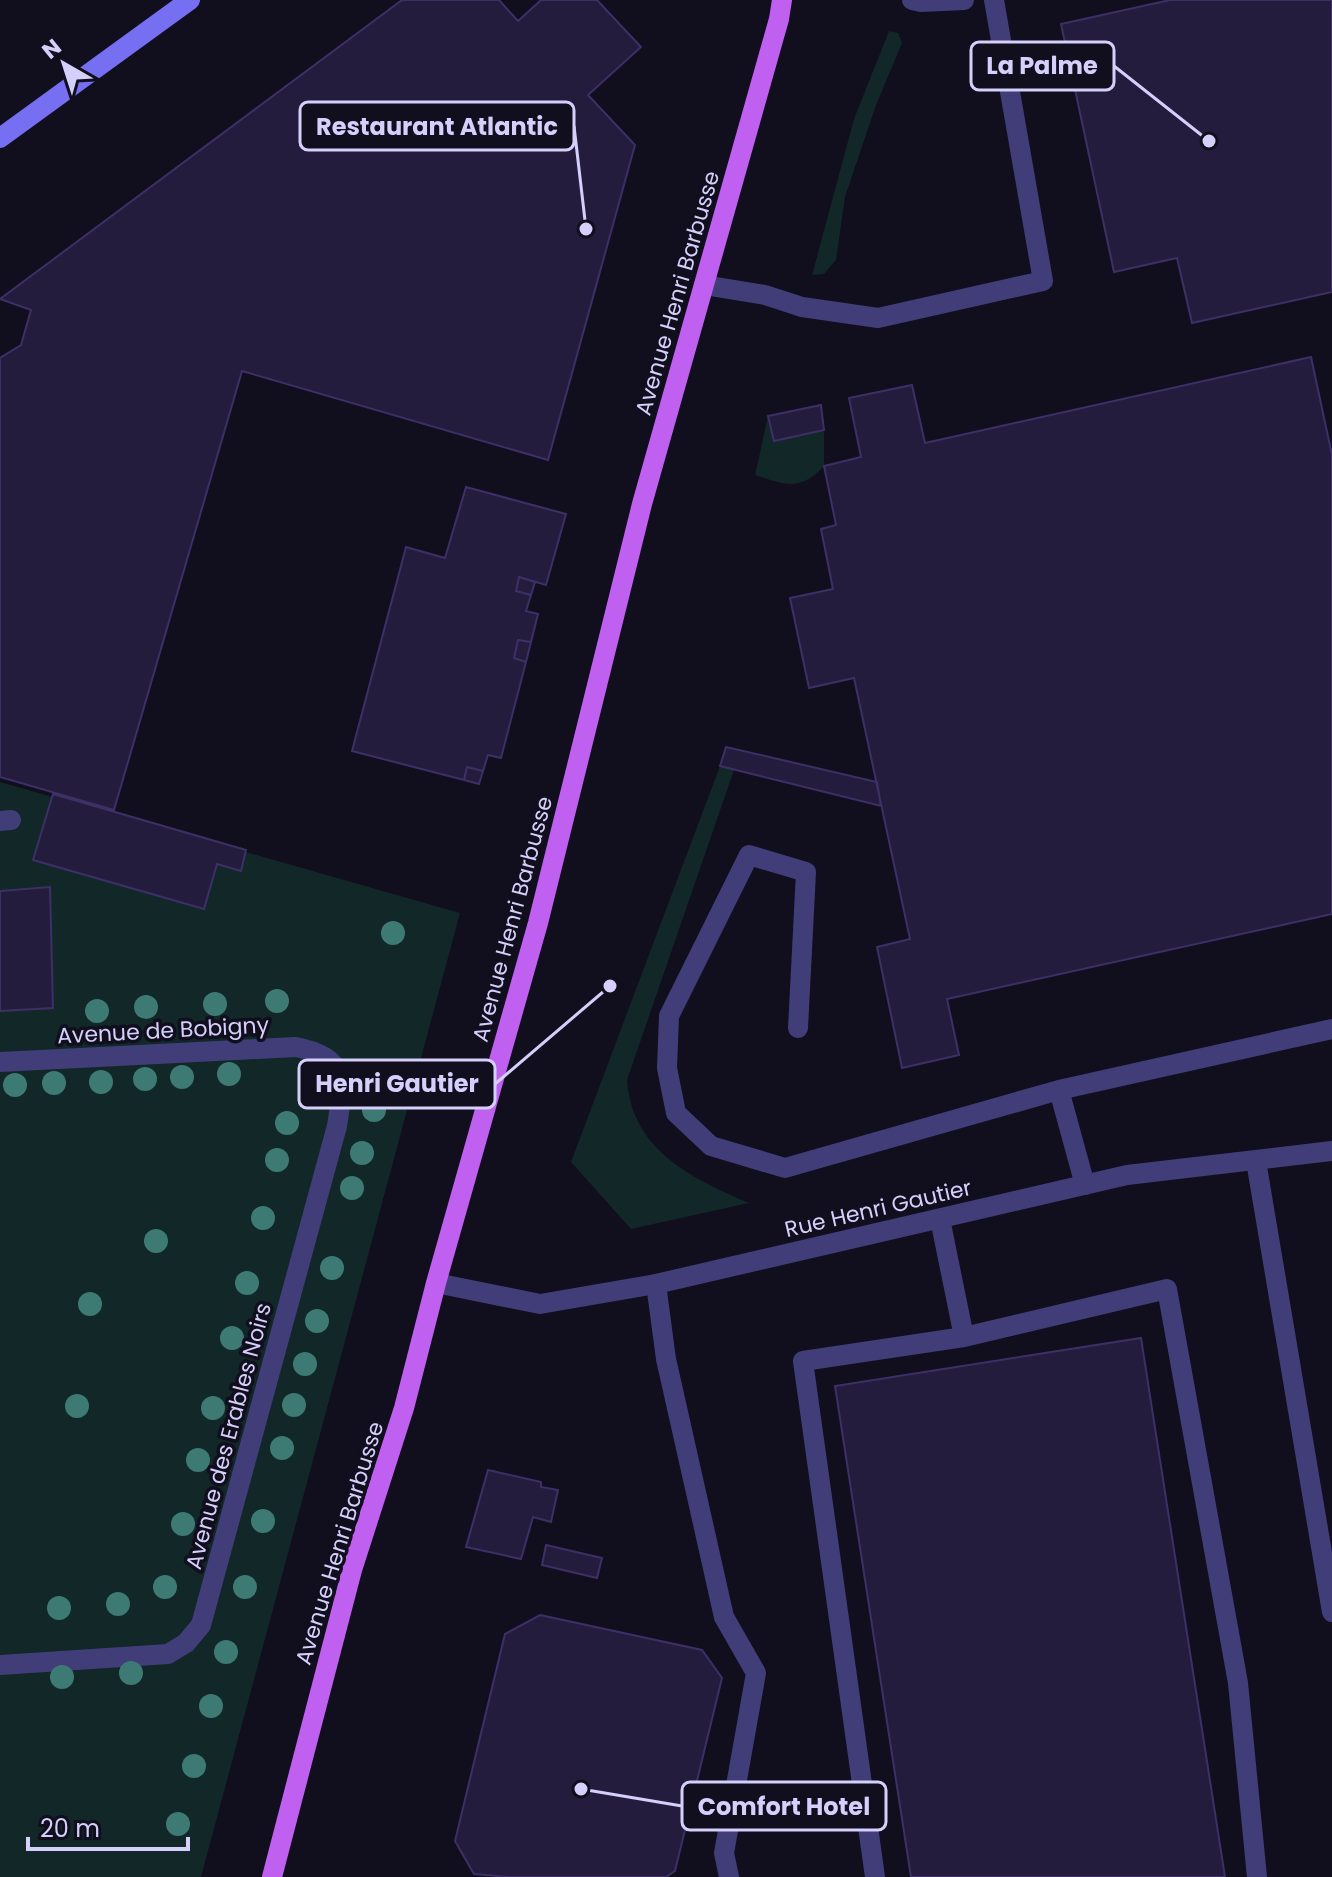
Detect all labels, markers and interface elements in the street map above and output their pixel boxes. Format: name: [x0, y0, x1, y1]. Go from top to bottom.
north arrow: [24, 24, 104, 104]
text: N: [36, 32, 68, 66]
callout: La Palme: [971, 42, 1114, 90]
text: La Palme: [986, 49, 1098, 82]
callout: Restaurant Atlantic: [300, 102, 574, 150]
text: Restaurant Atlantic: [316, 110, 558, 143]
street label: Avenue Henri Barbusse: [628, 167, 727, 419]
street label: Avenue Henri Barbusse: [465, 793, 560, 1045]
street label: Avenue de Bobigny: [56, 1009, 270, 1052]
callout: Henri Gautier: [299, 1060, 495, 1108]
text: Henri Gautier: [315, 1067, 479, 1100]
street label: Rue Henri Gautier: [782, 1172, 975, 1245]
street label: Avenue des Erables Noirs: [178, 1299, 279, 1573]
street label: Avenue Henri Barbusse: [288, 1418, 391, 1669]
callout: Comfort Hotel: [682, 1782, 886, 1830]
text: Comfort Hotel: [698, 1790, 870, 1823]
scale bar: [28, 1801, 188, 1851]
text: 20 m: [40, 1812, 100, 1845]

